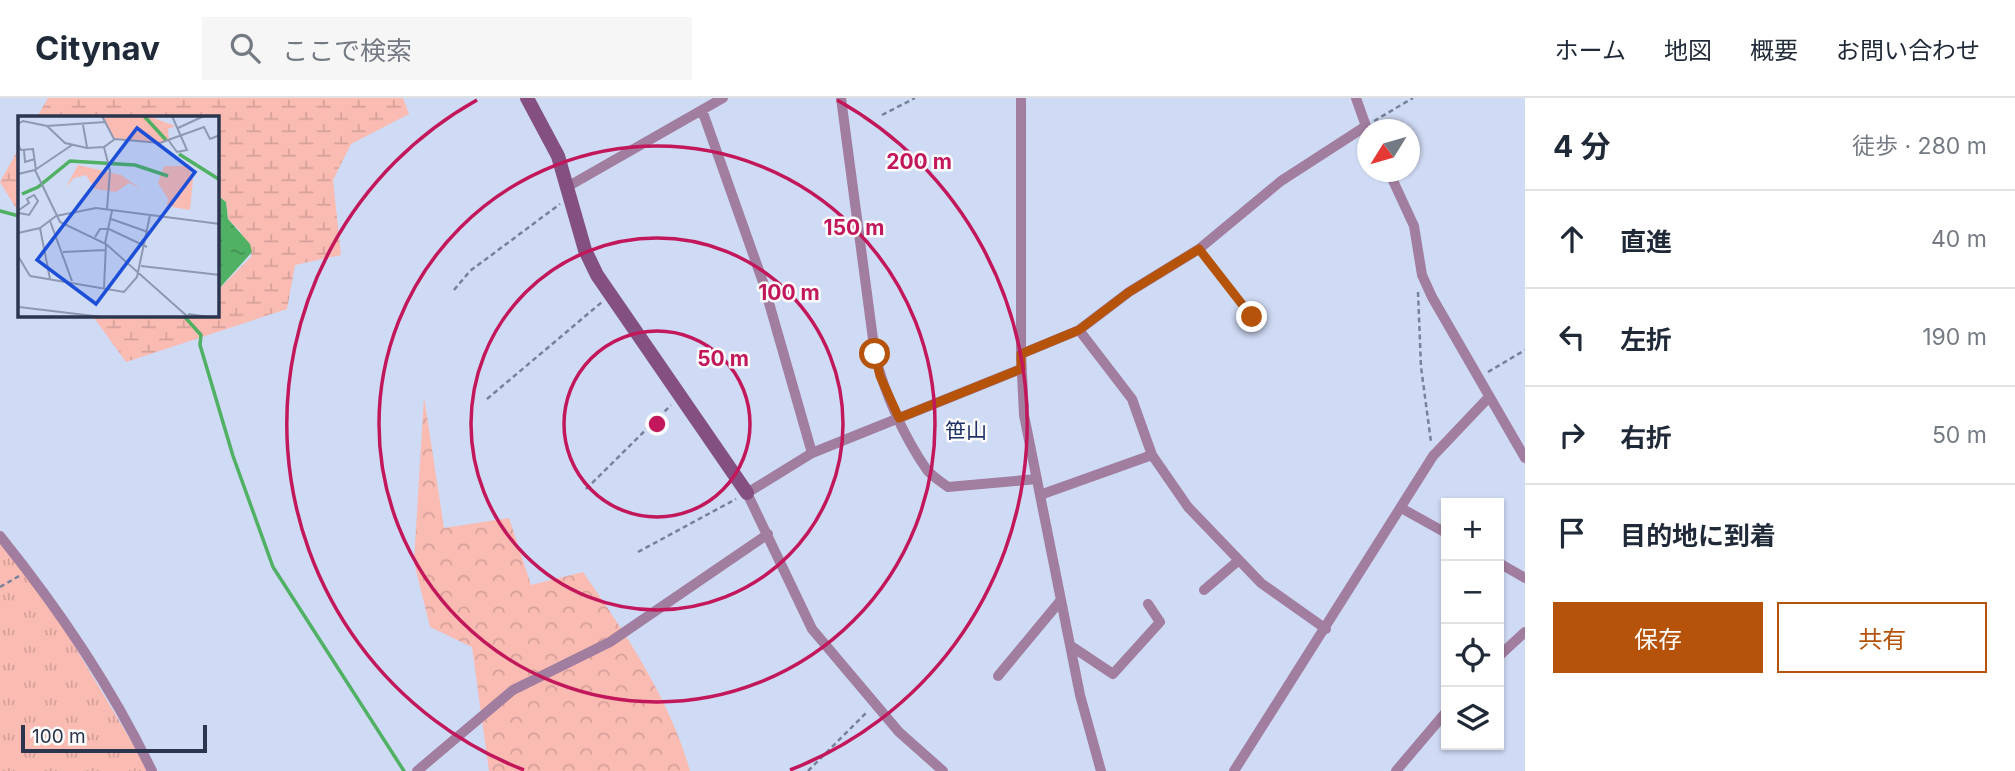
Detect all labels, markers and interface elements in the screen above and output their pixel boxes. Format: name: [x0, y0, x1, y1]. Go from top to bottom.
search box: [202, 17, 692, 80]
text: Citynav: [35, 28, 160, 68]
icon: search: [226, 29, 264, 67]
text: ここで検索: [282, 35, 412, 66]
text: ホーム: [1555, 36, 1626, 65]
text: 地図: [1664, 36, 1712, 65]
text: 概要: [1750, 36, 1798, 65]
text: お問い合わせ: [1836, 36, 1980, 65]
inset map: [18, 116, 219, 317]
north arrow: [1357, 119, 1420, 182]
text: 4 分: [1553, 128, 1610, 164]
text: 徒歩 · 280 m: [1852, 132, 1987, 160]
text: 200 m: [886, 149, 952, 174]
text: 150 m: [824, 215, 884, 240]
icon: ahead: [1553, 220, 1591, 258]
text: 40 m: [1931, 225, 1987, 253]
text: 直進: [1620, 226, 1672, 257]
text: 100 m: [758, 280, 820, 305]
route end: [1236, 301, 1267, 332]
icon: left: [1553, 318, 1591, 356]
text: 190 m: [1922, 323, 1987, 351]
text: 左折: [1620, 324, 1672, 355]
route start: [859, 338, 890, 369]
text: 50 m: [697, 346, 749, 371]
centre of rings: [645, 412, 669, 436]
icon: right: [1553, 416, 1591, 454]
district label: 笹山: [945, 418, 987, 443]
text: 50 m: [1932, 421, 1987, 449]
text: 右折: [1620, 422, 1672, 453]
map controls: [1441, 498, 1504, 750]
button: +: [1441, 498, 1504, 561]
icon: arrive: [1553, 514, 1591, 552]
text: 目的地に到着: [1620, 520, 1776, 551]
button: −: [1441, 561, 1504, 624]
button: 保存: [1553, 602, 1763, 673]
button: 共有: [1777, 602, 1987, 673]
button: locate: [1441, 624, 1504, 687]
button: layers: [1441, 687, 1504, 750]
scale bar: [21, 722, 206, 754]
text: 100 m: [32, 725, 86, 748]

